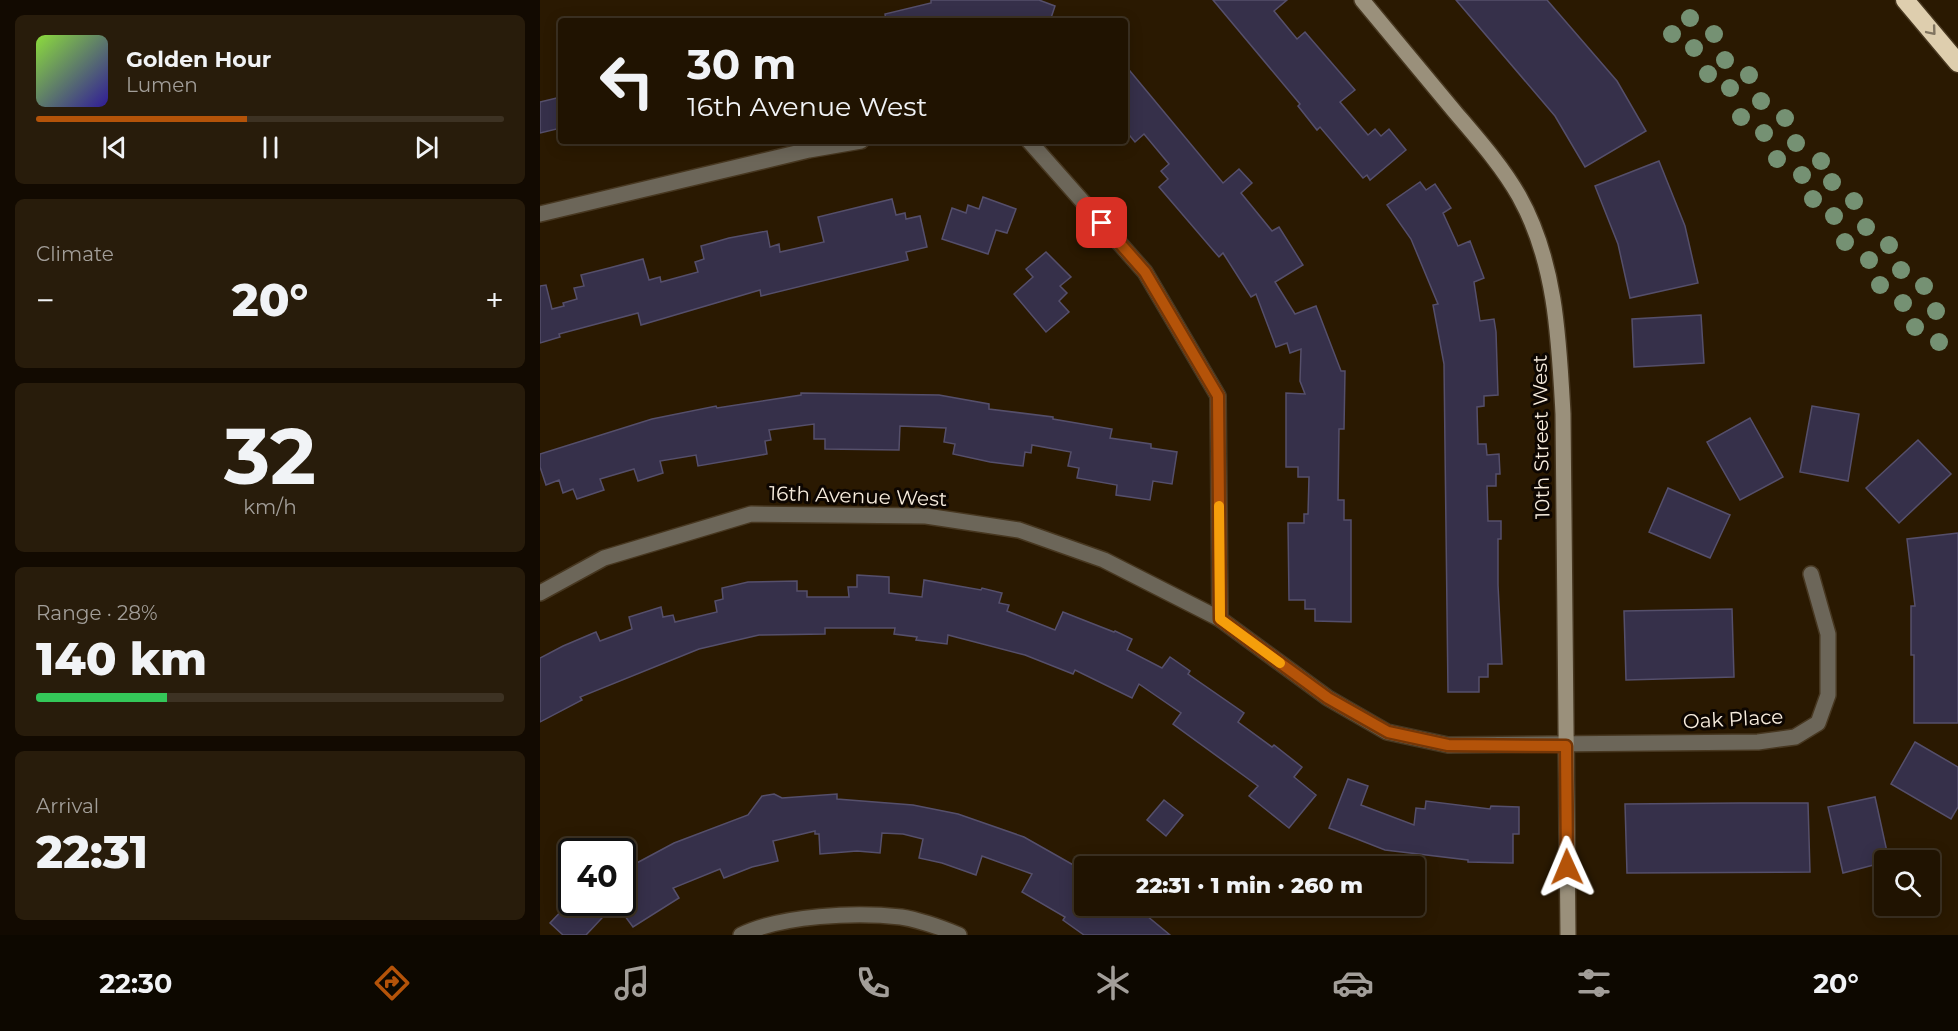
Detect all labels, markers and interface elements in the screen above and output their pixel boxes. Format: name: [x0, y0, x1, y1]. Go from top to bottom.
one-way arrow: [1924, 24, 1935, 35]
text: 30 m: [687, 38, 796, 90]
icon: left: [588, 42, 666, 120]
text: Golden Hour: [126, 46, 271, 73]
text: Lumen: [126, 73, 198, 97]
text: 16th Avenue West: [687, 90, 927, 123]
icon: previous: [98, 131, 131, 164]
icon: pause: [254, 131, 287, 164]
icon: next: [410, 131, 443, 164]
pin: [1076, 197, 1127, 248]
icon: arrive: [1085, 206, 1118, 239]
text: Climate: [36, 242, 114, 266]
text: 20°: [232, 272, 308, 327]
text: −: [36, 280, 55, 320]
text: +: [485, 280, 504, 320]
street label: 10th Street West: [1528, 355, 1554, 519]
text: 32: [224, 408, 316, 504]
street label: 16th Avenue West: [769, 481, 947, 511]
text: km/h: [243, 495, 297, 519]
text: Range · 28%: [36, 601, 157, 625]
text: 140 km: [36, 631, 207, 686]
street label: Oak Place: [1682, 704, 1784, 734]
text: Arrival: [36, 794, 99, 818]
text: 22:31: [36, 824, 148, 879]
position arrow: [1535, 835, 1599, 899]
speed limit sign: 40: [558, 838, 636, 916]
map controls: [1874, 850, 1940, 916]
button: search: [1874, 850, 1940, 916]
text: 22:31 · 1 min · 260 m: [1136, 872, 1363, 899]
icon: directions: [371, 962, 413, 1004]
icon: music: [611, 962, 653, 1004]
icon: phone: [852, 962, 894, 1004]
icon: climate: [1092, 962, 1134, 1004]
icon: car: [1332, 962, 1374, 1004]
icon: filters: [1573, 962, 1615, 1004]
text: 22:30: [99, 967, 172, 1000]
text: 20°: [1813, 967, 1859, 1000]

